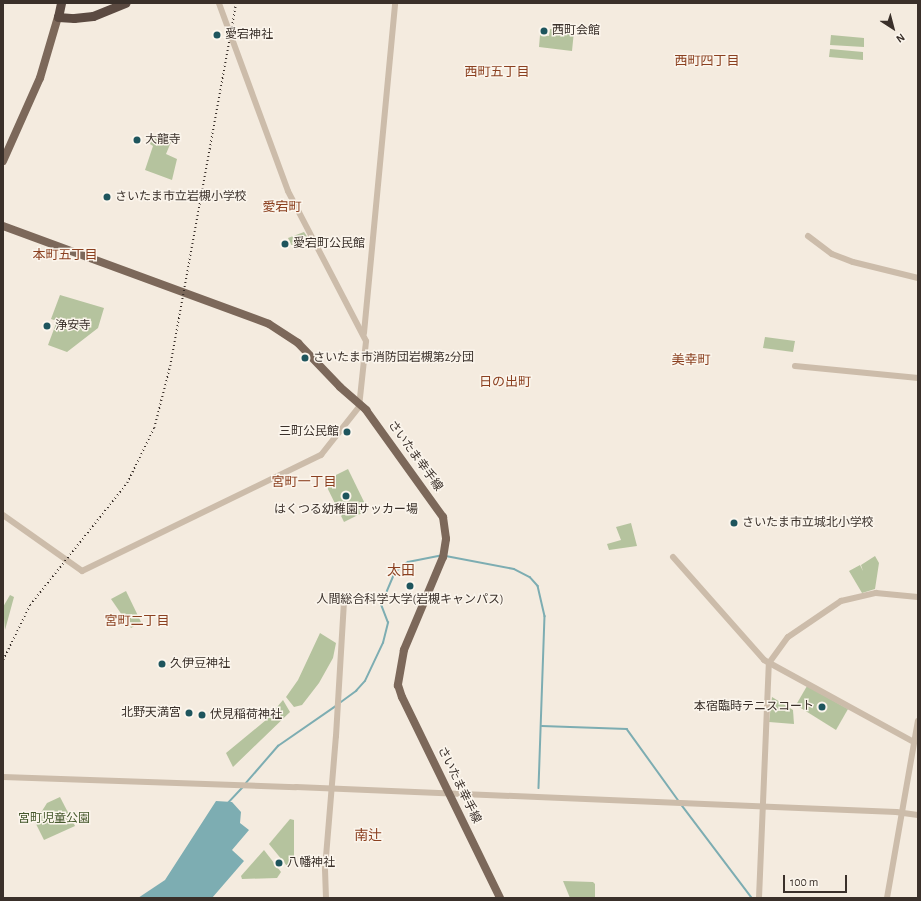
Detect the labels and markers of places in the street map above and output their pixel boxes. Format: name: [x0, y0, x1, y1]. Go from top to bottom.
place label: 西町会館: [552, 24, 600, 38]
marker: 西町会館: [539, 26, 549, 36]
place label: 愛宕神社: [225, 28, 273, 42]
marker: 愛宕神社: [212, 30, 222, 40]
place label: 大龍寺: [145, 133, 181, 147]
marker: 大龍寺: [132, 135, 142, 145]
place label: さいたま市立岩槻小学校: [115, 190, 247, 204]
marker: さいたま市立岩槻小学校: [102, 192, 112, 202]
place label: 愛宕町公民館: [293, 237, 365, 251]
marker: 愛宕町公民館: [280, 239, 290, 249]
place label: 浄安寺: [55, 319, 91, 333]
marker: 浄安寺: [42, 321, 52, 331]
place label: さいたま市消防団岩槻第2分団: [313, 351, 474, 365]
marker: さいたま市消防団岩槻第2分団: [300, 353, 310, 363]
place label: 三町公民館: [279, 425, 339, 439]
marker: 三町公民館: [342, 427, 352, 437]
marker: はくつる幼稚園サッカー場: [341, 491, 351, 501]
place label: はくつる幼稚園サッカー場: [274, 503, 418, 517]
place label: さいたま市立城北小学校: [742, 516, 874, 530]
marker: さいたま市立城北小学校: [729, 518, 739, 528]
marker: 人間総合科学大学(岩槻キャンパス): [405, 581, 415, 591]
place label: 人間総合科学大学(岩槻キャンパス): [316, 593, 504, 607]
place label: 久伊豆神社: [170, 657, 230, 671]
marker: 久伊豆神社: [157, 659, 167, 669]
place label: 本宿臨時テニスコート: [694, 700, 814, 714]
marker: 本宿臨時テニスコート: [817, 702, 827, 712]
place label: 北野天満宮: [121, 706, 181, 720]
marker: 北野天満宮: [184, 708, 194, 718]
place label: 伏見稲荷神社: [210, 708, 282, 722]
marker: 伏見稲荷神社: [197, 710, 207, 720]
place label: 八幡神社: [287, 856, 335, 870]
marker: 八幡神社: [274, 858, 284, 868]

